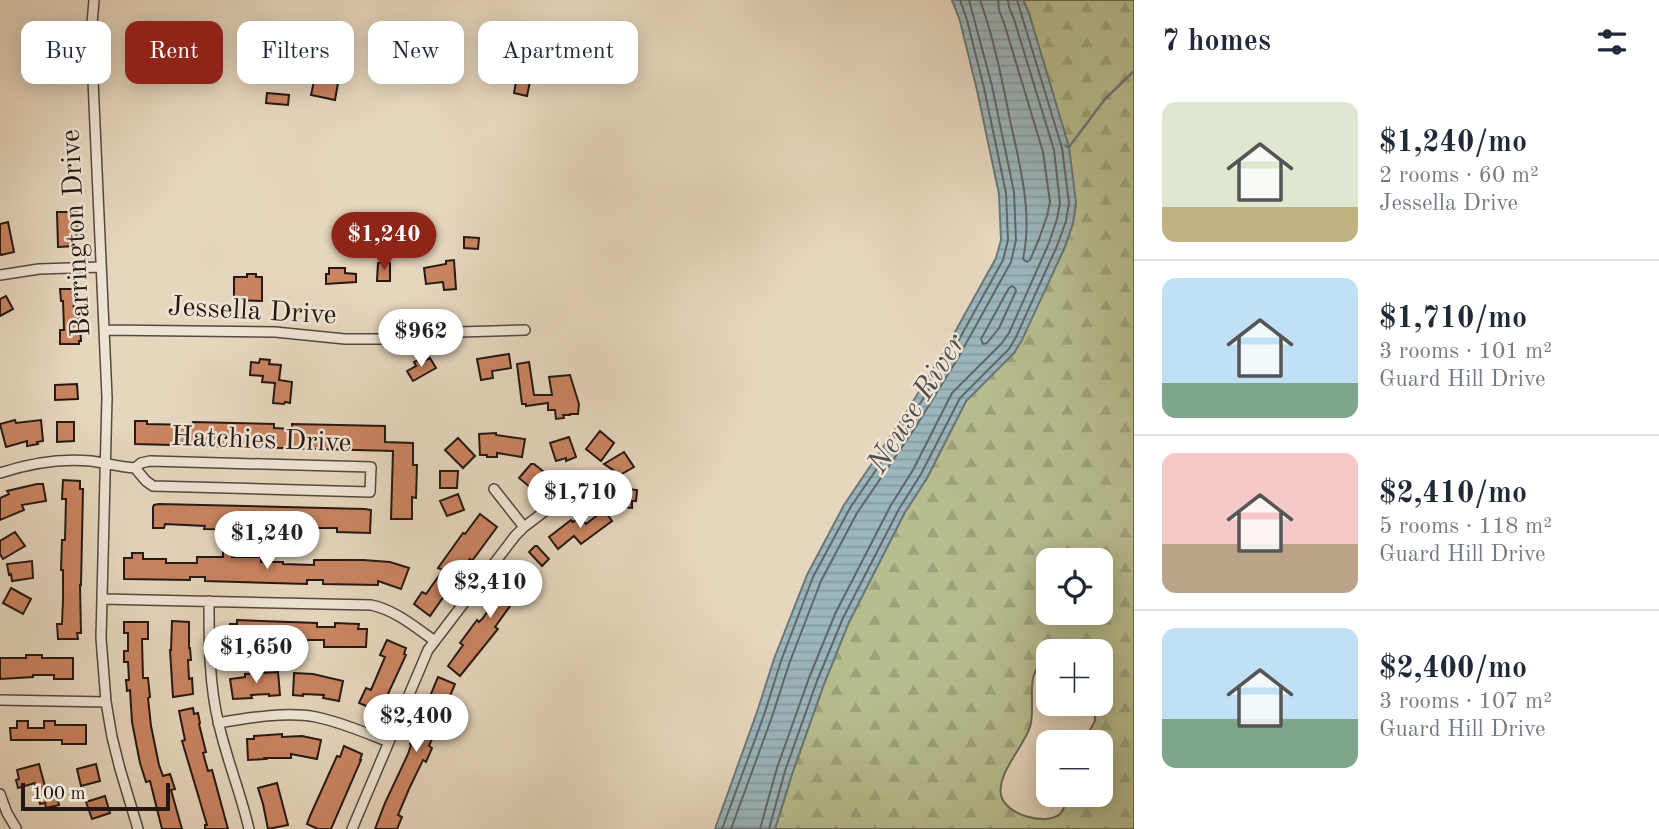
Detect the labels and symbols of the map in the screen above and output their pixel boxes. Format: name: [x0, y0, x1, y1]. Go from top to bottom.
street label: Barrington Drive: [58, 128, 96, 338]
pin: $1,240: [327, 212, 441, 272]
street label: Jessella Drive: [167, 294, 337, 330]
pin: $962: [380, 310, 462, 369]
water label: Neuse River: [862, 328, 972, 480]
street label: Hatchies Drive: [170, 424, 352, 458]
pin: $1,710: [523, 470, 637, 530]
pin: $1,240: [210, 512, 324, 571]
pin: $2,410: [433, 560, 547, 620]
pin: $1,650: [199, 626, 313, 685]
pin: $2,400: [359, 694, 473, 754]
scale bar: [21, 780, 170, 812]

